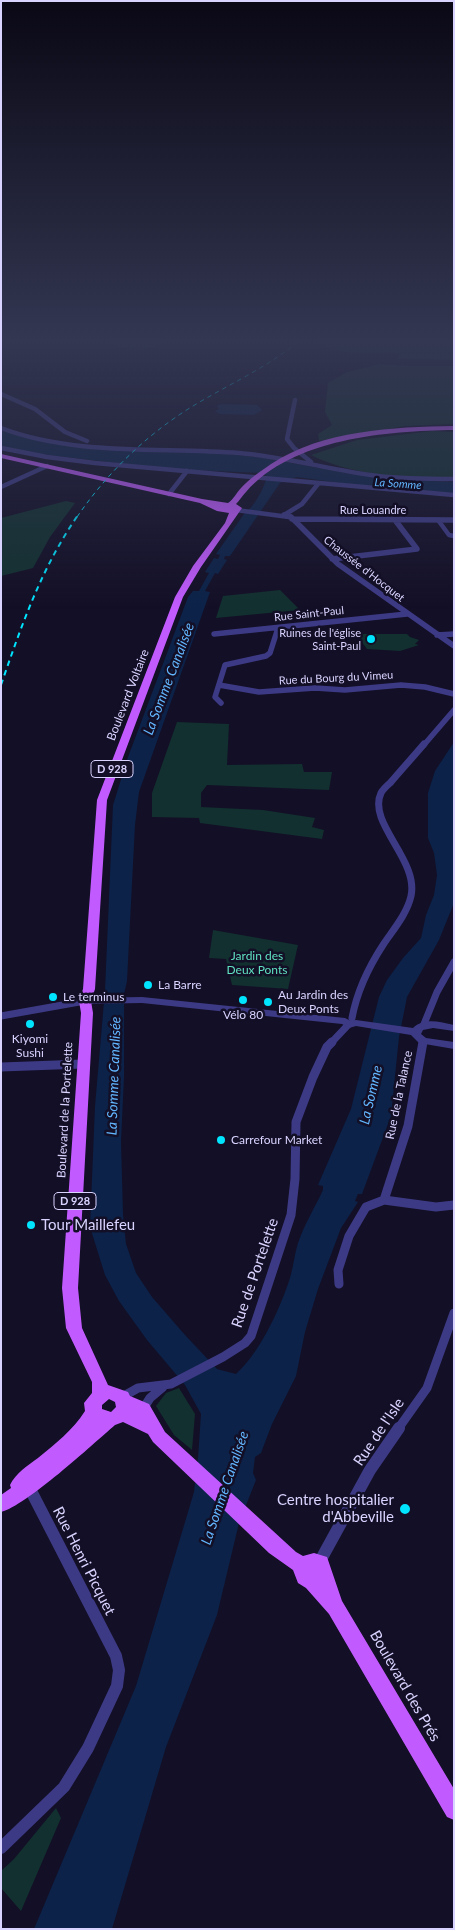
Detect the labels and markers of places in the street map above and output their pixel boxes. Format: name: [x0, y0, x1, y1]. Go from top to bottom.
place label: Ruines de l'église Saint-Paul: [279, 626, 361, 652]
marker: Ruines de l'église Saint-Paul: [365, 633, 377, 645]
place label: La Barre: [158, 978, 202, 992]
marker: La Barre: [142, 979, 154, 991]
place label: Au Jardin des Deux Ponts: [278, 988, 348, 1016]
place label: Le terminus: [63, 990, 124, 1004]
marker: Le terminus: [47, 991, 59, 1003]
marker: Vélo 80: [237, 994, 249, 1006]
marker: Au Jardin des Deux Ponts: [262, 996, 274, 1008]
place label: Vélo 80: [223, 1008, 263, 1022]
marker: Kiyomi Sushi: [24, 1018, 36, 1030]
place label: Kiyomi Sushi: [12, 1032, 48, 1060]
place label: Carrefour Market: [231, 1133, 322, 1147]
marker: Carrefour Market: [215, 1134, 227, 1146]
place label: Tour Maillefeu: [41, 1216, 135, 1234]
marker: Tour Maillefeu: [25, 1219, 37, 1231]
place label: Centre hospitalier d'Abbeville: [277, 1491, 394, 1526]
marker: Centre hospitalier d'Abbeville: [398, 1502, 412, 1516]

